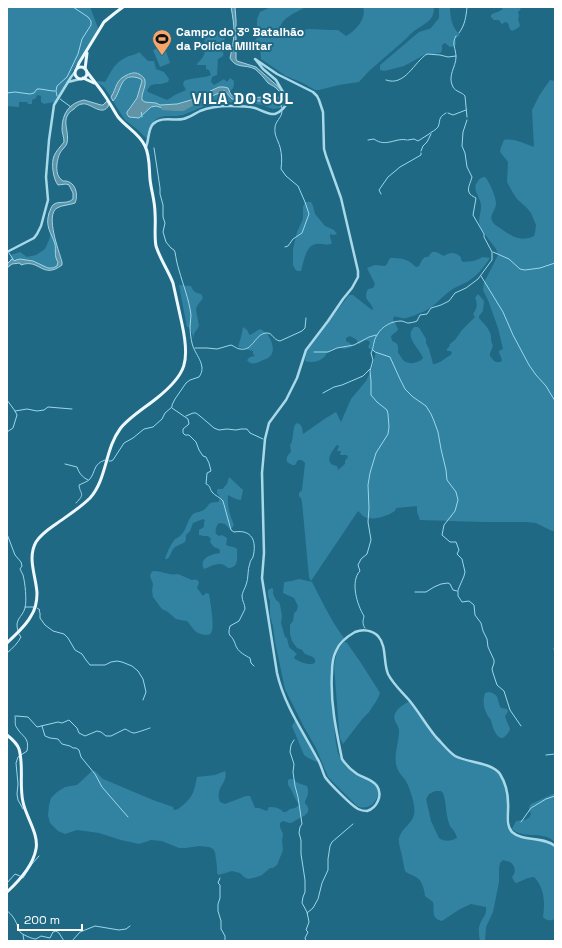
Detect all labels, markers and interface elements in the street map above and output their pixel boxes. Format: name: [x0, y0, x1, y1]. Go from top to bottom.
place label: Campo do 3º Batalhão da Polícia Militar: [176, 24, 304, 54]
sports icon: Campo do 3º Batalhão da Polícia Militar: [151, 28, 173, 56]
district label: VILA DO SUL: [192, 88, 294, 109]
scale bar: [18, 906, 82, 932]
text: 200 m: [24, 912, 60, 928]

